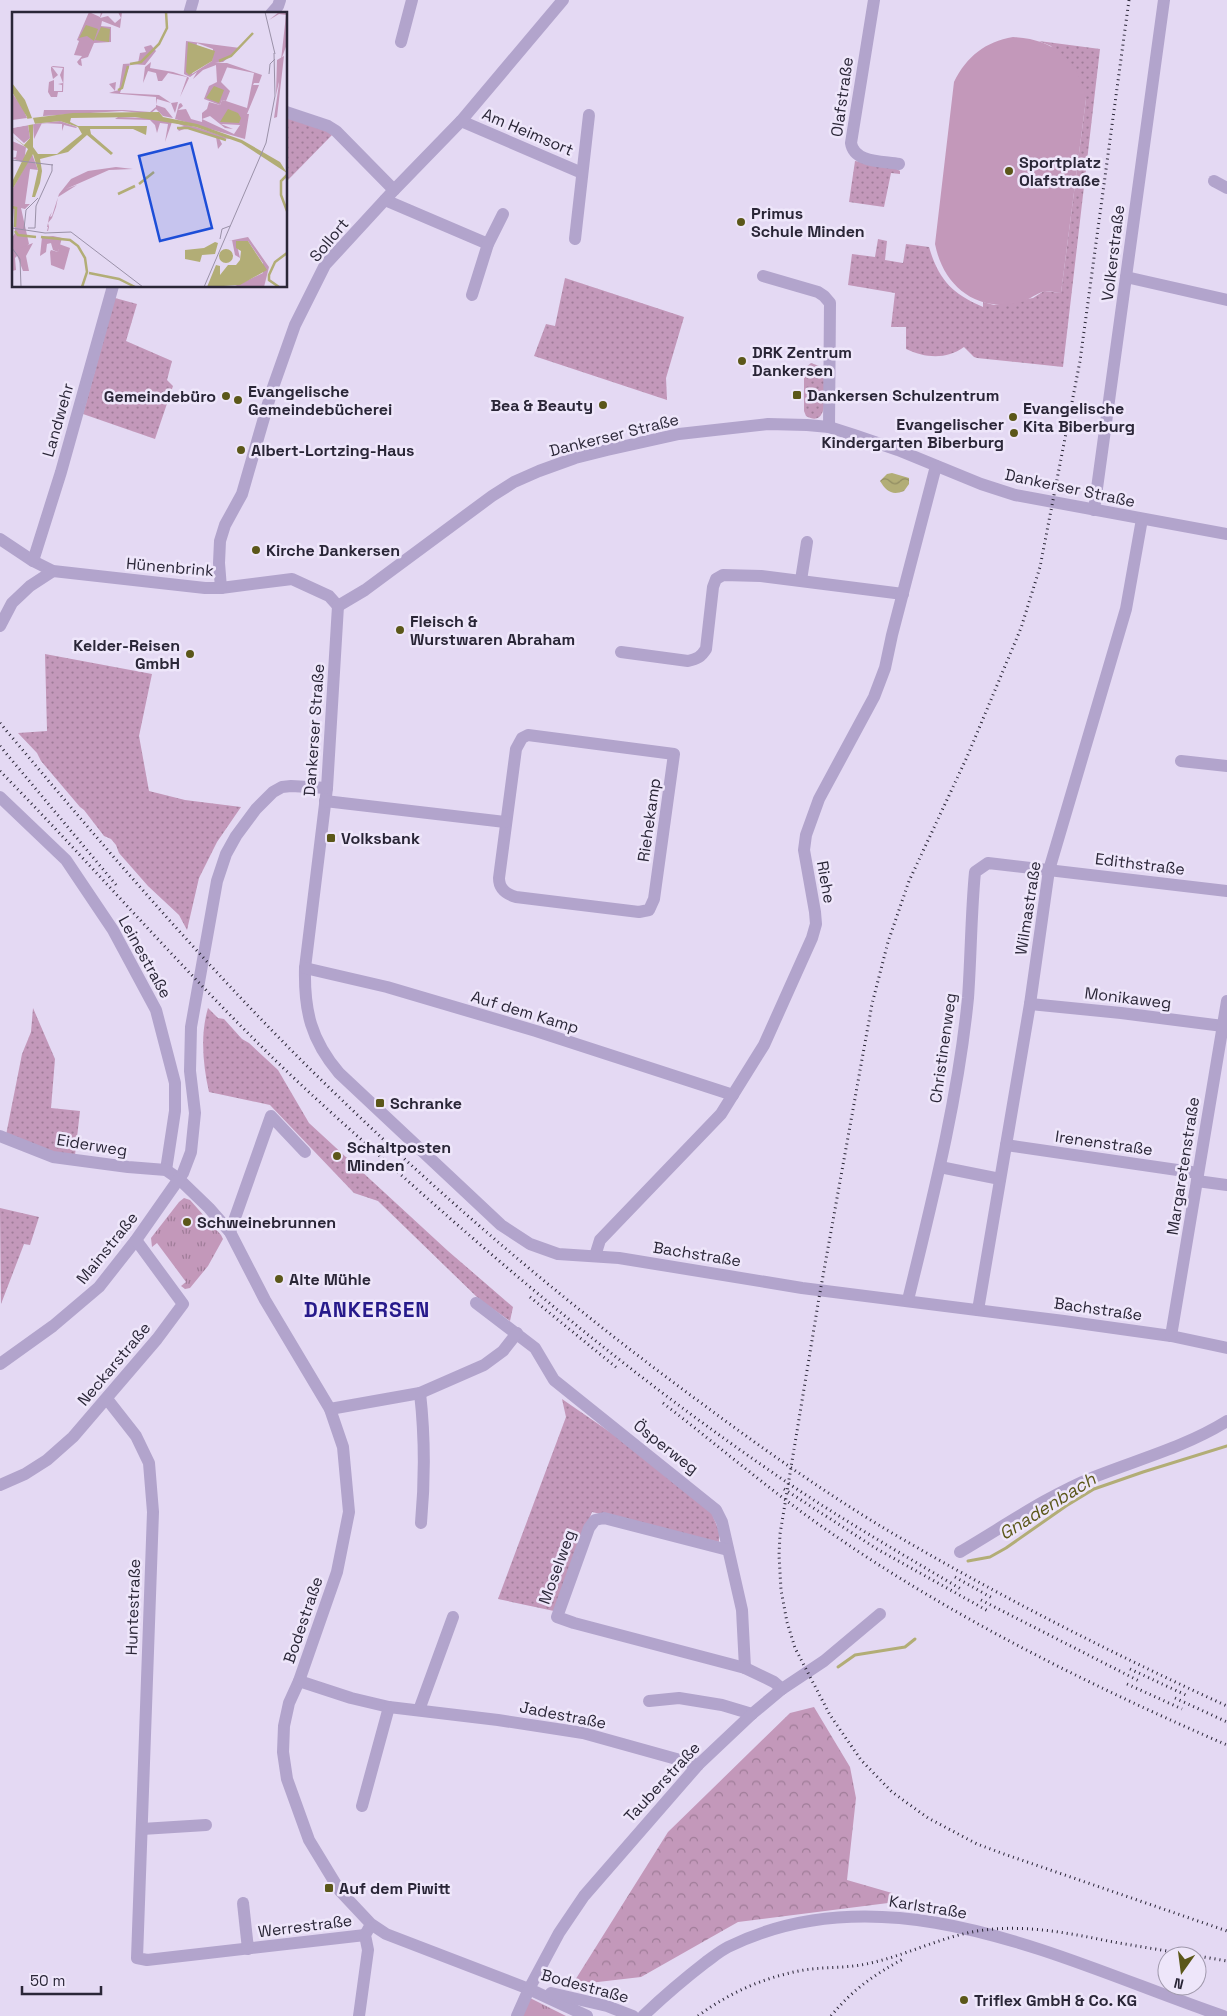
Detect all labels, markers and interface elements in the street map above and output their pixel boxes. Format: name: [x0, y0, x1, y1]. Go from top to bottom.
inset map: [12, 12, 288, 288]
street label: Olafstraße: [826, 56, 858, 138]
street label: Am Heimsort: [479, 103, 577, 161]
place label: Sportplatz Olafstraße: [1019, 152, 1101, 191]
marker: Sportplatz Olafstraße: [1003, 165, 1015, 177]
place label: Primus Schule Minden: [751, 203, 865, 242]
street label: Volkerstraße: [1097, 204, 1129, 302]
street label: Sollort: [305, 214, 353, 266]
marker: Primus Schule Minden: [735, 216, 747, 228]
place label: DRK Zentrum Dankersen: [752, 342, 852, 381]
marker: DRK Zentrum Dankersen: [736, 355, 748, 367]
street label: Landwehr: [37, 381, 79, 459]
place label: Evangelische Gemeindebücherei: [248, 381, 392, 420]
place label: Dankersen Schulzentrum: [807, 385, 999, 406]
place label: Gemeindebüro: [104, 386, 216, 407]
marker: Dankersen Schulzentrum: [791, 389, 803, 401]
marker: Gemeindebüro: [220, 390, 232, 402]
marker: Evangelische Gemeindebücherei: [232, 394, 244, 406]
place label: Bea & Beauty: [490, 395, 593, 416]
place label: Evangelische Kita Biberburg: [1023, 398, 1135, 437]
marker: Bea & Beauty: [597, 399, 609, 411]
street label: Dankerser Straße: [547, 409, 681, 461]
marker: Evangelische Kita Biberburg: [1007, 411, 1019, 423]
place label: Evangelischer Kindergarten Biberburg: [821, 414, 1004, 453]
marker: Evangelischer Kindergarten Biberburg: [1008, 427, 1020, 439]
place label: Albert-Lortzing-Haus: [251, 440, 414, 461]
marker: Albert-Lortzing-Haus: [235, 444, 247, 456]
street label: Dankerser Straße: [1003, 464, 1137, 512]
place label: Kirche Dankersen: [266, 540, 400, 561]
marker: Kirche Dankersen: [250, 544, 262, 556]
street label: Hünenbrink: [125, 553, 215, 581]
place label: Fleisch & Wurstwaren Abraham: [410, 611, 575, 650]
marker: Fleisch & Wurstwaren Abraham: [394, 624, 406, 636]
place label: Kelder-Reisen GmbH: [73, 635, 180, 674]
marker: Kelder-Reisen GmbH: [184, 648, 196, 660]
street label: Dankerser Straße: [299, 663, 329, 797]
street label: Riehekamp: [633, 777, 665, 863]
place label: Volksbank: [341, 828, 420, 849]
marker: Volksbank: [325, 832, 337, 844]
street label: Edithstraße: [1094, 848, 1186, 880]
street label: Riehe: [812, 859, 840, 905]
street label: Wilmastraße: [1010, 860, 1046, 956]
street label: Leinestraße: [114, 912, 176, 1002]
street label: Monikaweg: [1083, 982, 1173, 1014]
street label: Auf dem Kamp: [469, 986, 581, 1038]
street label: Christinenweg: [925, 992, 961, 1104]
place label: Schranke: [390, 1093, 462, 1114]
street label: Margaretenstraße: [1162, 1095, 1204, 1237]
marker: Schranke: [374, 1097, 386, 1109]
street label: Irenenstraße: [1054, 1126, 1154, 1160]
street label: Eiderweg: [55, 1129, 129, 1161]
place label: Schaltposten Minden: [347, 1137, 451, 1176]
marker: Schaltposten Minden: [331, 1150, 343, 1162]
street label: Mainstraße: [72, 1208, 142, 1288]
place label: Schweinebrunnen: [197, 1212, 336, 1233]
marker: Schweinebrunnen: [181, 1216, 193, 1228]
street label: Bachstraße: [651, 1237, 743, 1271]
place label: Alte Mühle: [289, 1269, 371, 1290]
marker: Alte Mühle: [273, 1273, 285, 1285]
street label: Bachstraße: [1052, 1292, 1144, 1326]
district label: DANKERSEN: [304, 1296, 430, 1323]
street label: Neckarstraße: [73, 1318, 155, 1410]
street label: Ösperweg: [629, 1415, 703, 1479]
water label: Gnadenbach: [994, 1467, 1100, 1545]
street label: Moselweg: [534, 1527, 580, 1607]
street label: Huntestraße: [121, 1558, 145, 1656]
street label: Bodestraße: [278, 1574, 328, 1666]
street label: Jadestraße: [518, 1696, 608, 1734]
street label: Tauberstraße: [619, 1737, 705, 1827]
place label: Auf dem Piwitt: [339, 1878, 450, 1899]
marker: Auf dem Piwitt: [323, 1882, 335, 1894]
street label: Karlstraße: [887, 1890, 969, 1924]
street label: Werrestraße: [257, 1910, 353, 1942]
north arrow: [1157, 1946, 1207, 1996]
scale bar: [22, 1964, 101, 1996]
street label: Bodestraße: [539, 1964, 631, 2008]
text: 50 m: [30, 1971, 65, 1990]
text: N: [1172, 1974, 1186, 1993]
place label: Triflex GmbH & Co. KG: [974, 1990, 1137, 2011]
marker: Triflex GmbH & Co. KG: [958, 1994, 970, 2006]

